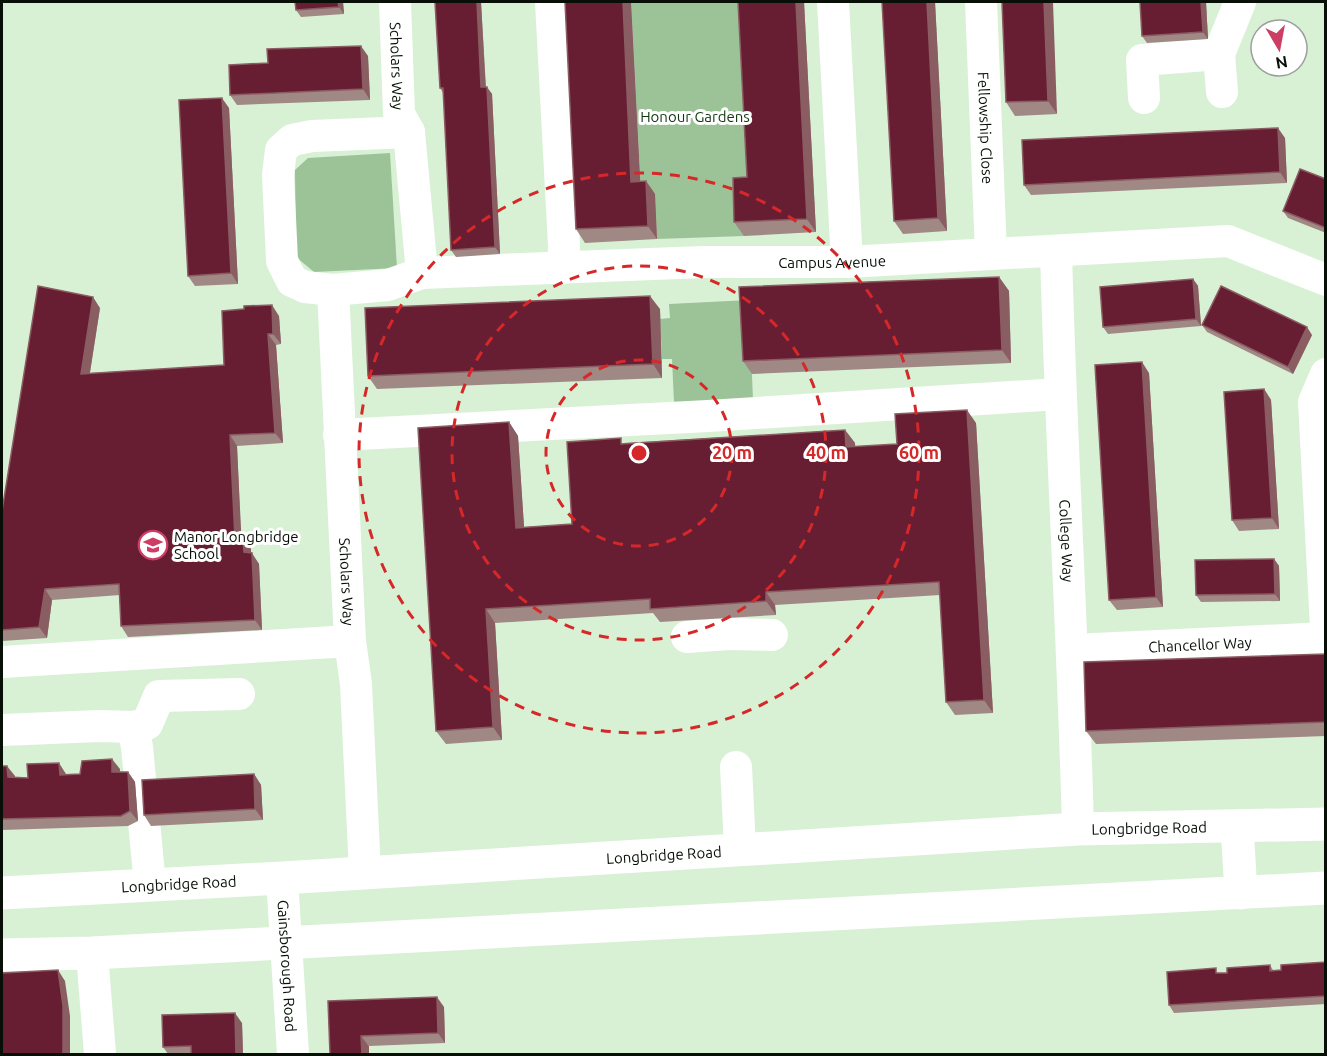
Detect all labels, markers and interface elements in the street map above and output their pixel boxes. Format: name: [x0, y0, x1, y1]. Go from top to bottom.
north arrow: [1249, 18, 1309, 78]
street label: Scholars Way: [387, 22, 407, 110]
text: N: [1274, 53, 1289, 73]
street label: Fellowship Close: [975, 72, 997, 184]
park label: Honour Gardens: [640, 108, 750, 125]
street label: Campus Avenue: [778, 251, 886, 271]
text: 20 m: [712, 442, 752, 462]
text: 40 m: [806, 442, 846, 462]
text: 60 m: [899, 442, 939, 462]
centre of rings: [629, 443, 649, 463]
street label: College Way: [1057, 499, 1077, 583]
place label: Manor Longbridge School: [174, 528, 299, 562]
school or university icon: Manor Longbridge School: [137, 529, 169, 561]
street label: Scholars Way: [337, 537, 358, 626]
street label: Chancellor Way: [1148, 633, 1252, 655]
street label: Longbridge Road: [1091, 818, 1207, 837]
street label: Longbridge Road: [606, 842, 722, 867]
street label: Longbridge Road: [121, 872, 237, 895]
street label: Gainsborough Road: [275, 899, 300, 1032]

